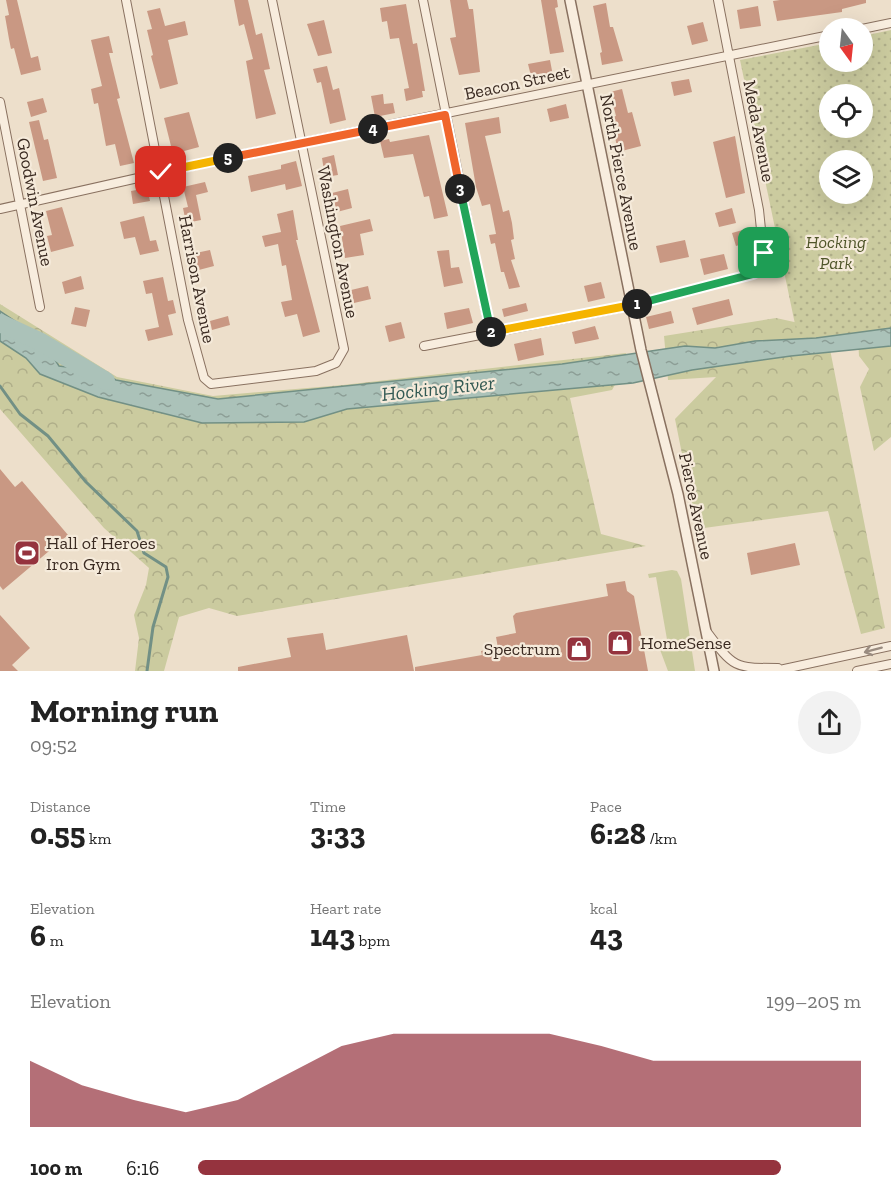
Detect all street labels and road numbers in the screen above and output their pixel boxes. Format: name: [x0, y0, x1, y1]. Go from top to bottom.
street label: Beacon Street: [462, 61, 572, 105]
street label: Meda Avenue: [738, 78, 780, 184]
street label: North Pierce Avenue: [595, 92, 647, 252]
street label: Goodwin Avenue: [12, 136, 58, 268]
street label: Washington Avenue: [312, 164, 364, 320]
street label: Harrison Avenue: [174, 213, 220, 345]
street label: Pierce Avenue: [674, 451, 718, 561]

